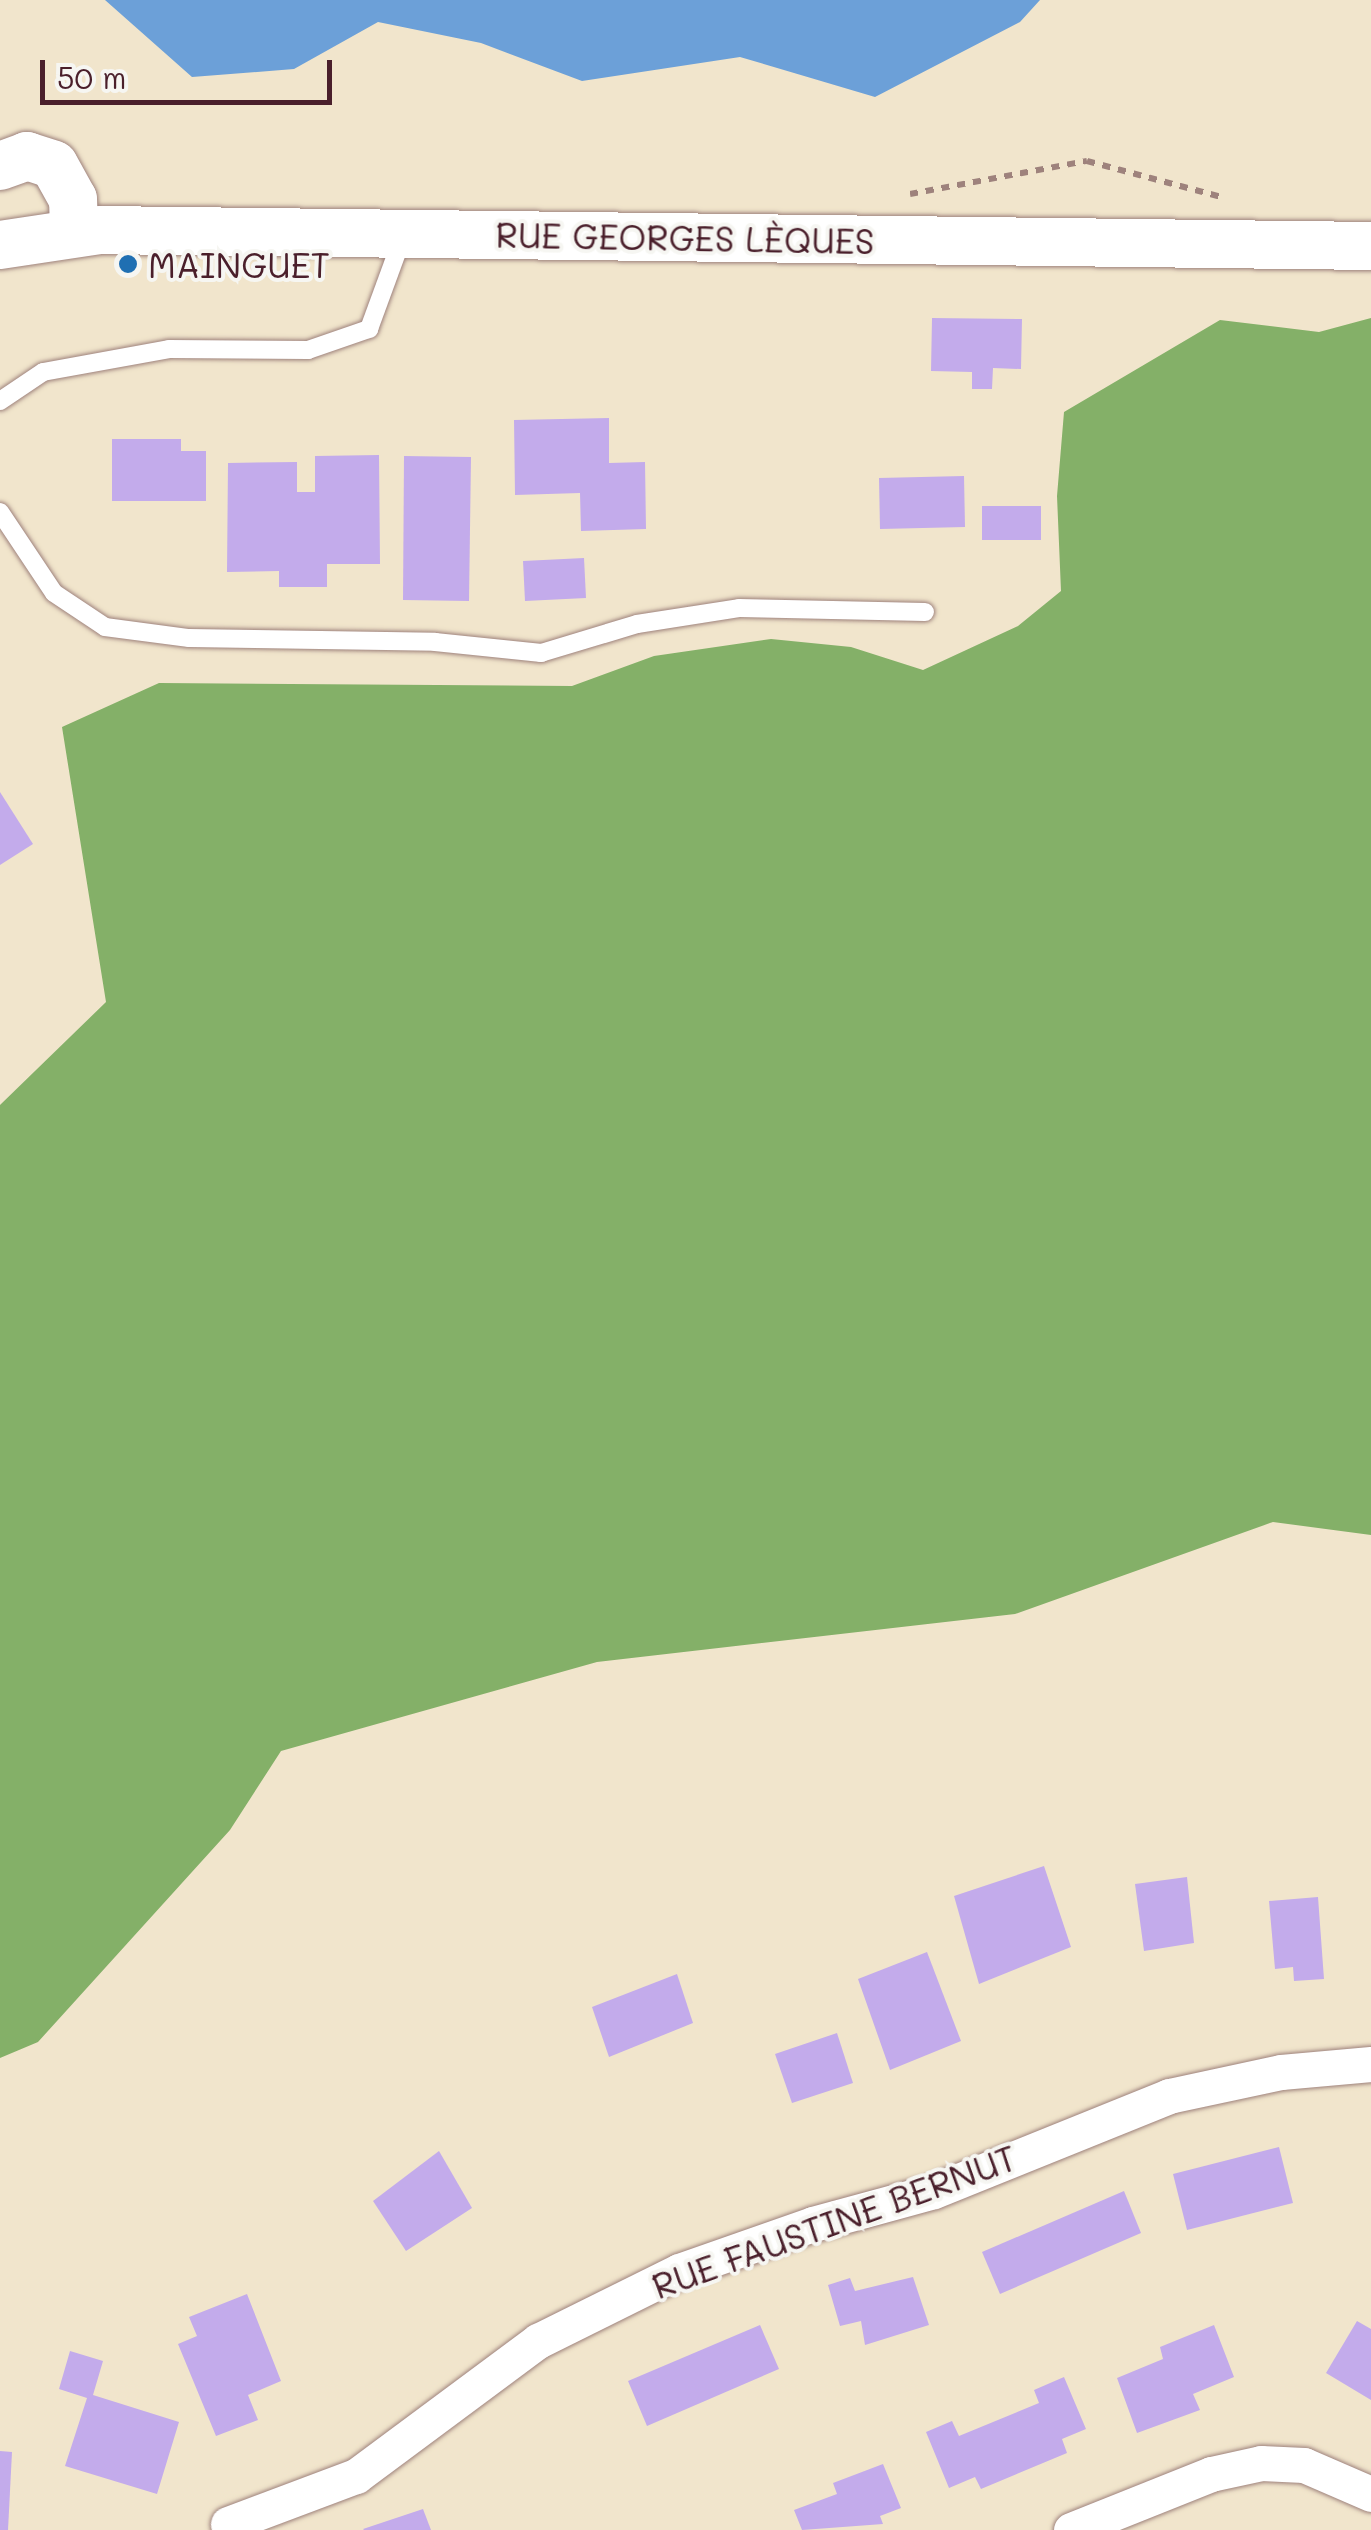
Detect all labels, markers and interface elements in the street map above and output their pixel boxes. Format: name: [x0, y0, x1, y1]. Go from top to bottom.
scale bar: [45, 40, 338, 102]
text: 50 m: [57, 57, 127, 97]
street label: RUE GEORGES LÈQUES: [495, 213, 875, 261]
place label: MAINGUET: [148, 243, 330, 285]
marker: MAINGUET: [117, 253, 139, 275]
street label: RUE FAUSTINE BERNUT: [646, 2135, 1022, 2307]

